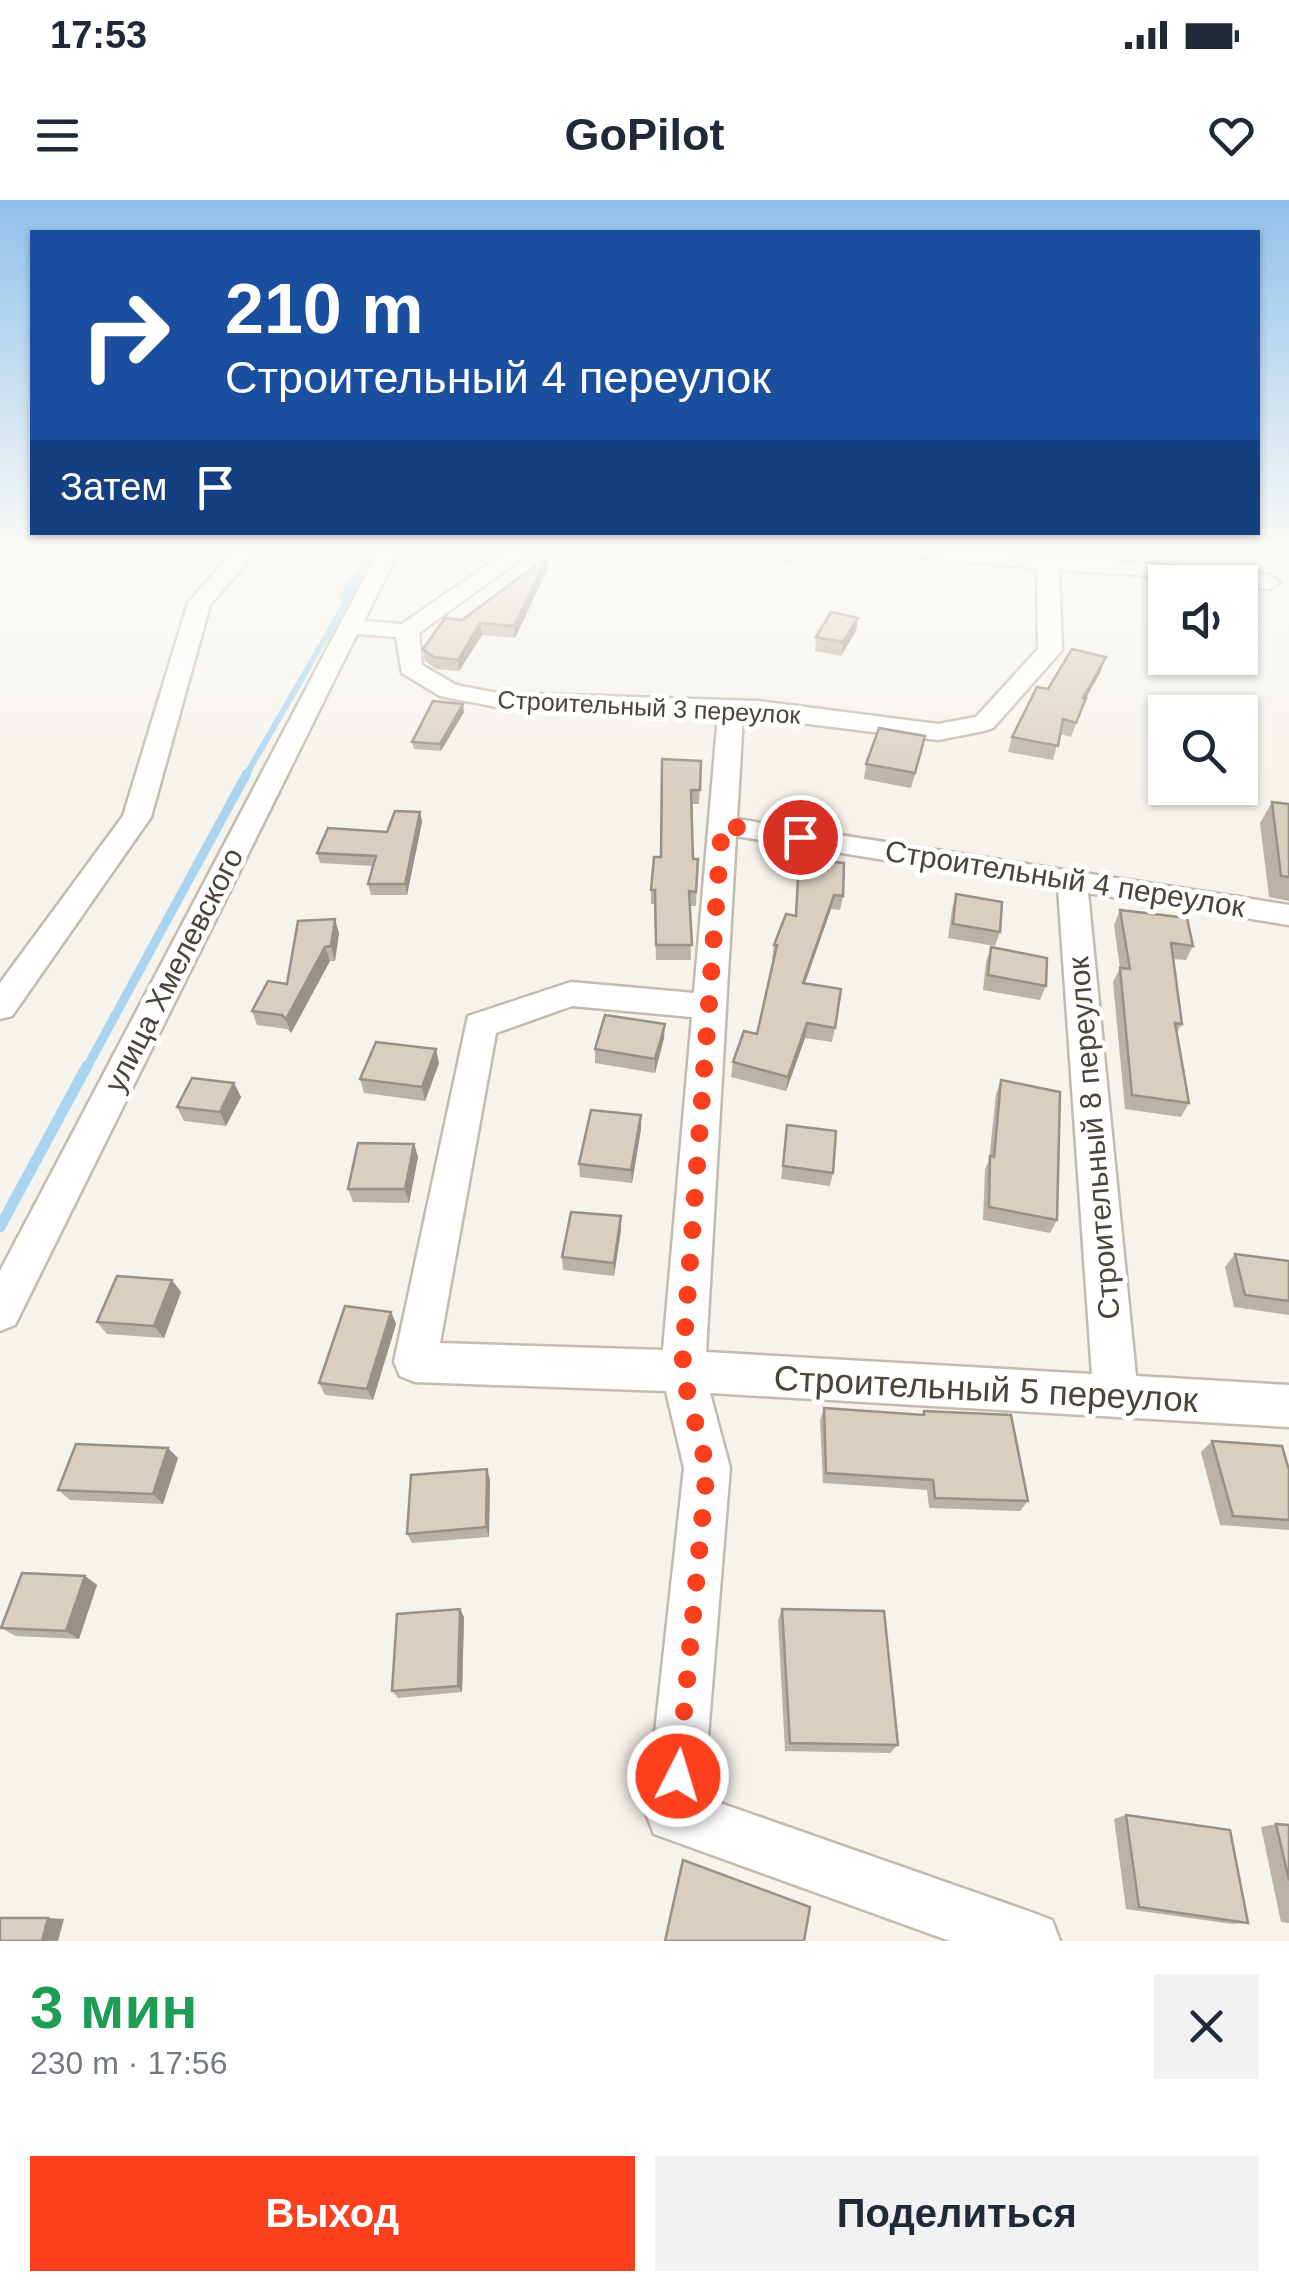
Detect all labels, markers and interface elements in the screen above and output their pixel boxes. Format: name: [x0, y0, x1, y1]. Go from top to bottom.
text: 17:53: [50, 14, 147, 56]
icon: menu: [30, 108, 85, 163]
icon: heart: [1204, 108, 1259, 163]
text: GoPilot: [565, 109, 724, 160]
icon: right: [60, 270, 190, 400]
text: 210 m: [225, 270, 423, 348]
text: Строительный 4 переулок: [225, 352, 771, 403]
icon: arrive: [188, 460, 243, 515]
text: Затем: [60, 466, 168, 508]
map controls: [1148, 565, 1258, 805]
button: sound: [1148, 565, 1258, 675]
street label: Строительный 3 переулок: [497, 685, 802, 729]
button: search: [1148, 695, 1258, 805]
pin: [758, 795, 843, 880]
icon: arrive: [773, 810, 828, 865]
street label: Строительный 4 переулок: [883, 834, 1248, 923]
street label: улица Хмелевского: [98, 842, 249, 1097]
street label: Строительный 8 переулок: [1061, 954, 1126, 1321]
street label: Строительный 5 переулок: [773, 1358, 1200, 1419]
position arrow: [626, 1724, 730, 1828]
text: 3 мин: [30, 1974, 198, 2041]
button: close: [1154, 1974, 1259, 2079]
text: 230 m · 17:56: [30, 2045, 227, 2081]
button: Выход: [30, 2156, 635, 2271]
button: Поделиться: [655, 2156, 1259, 2271]

